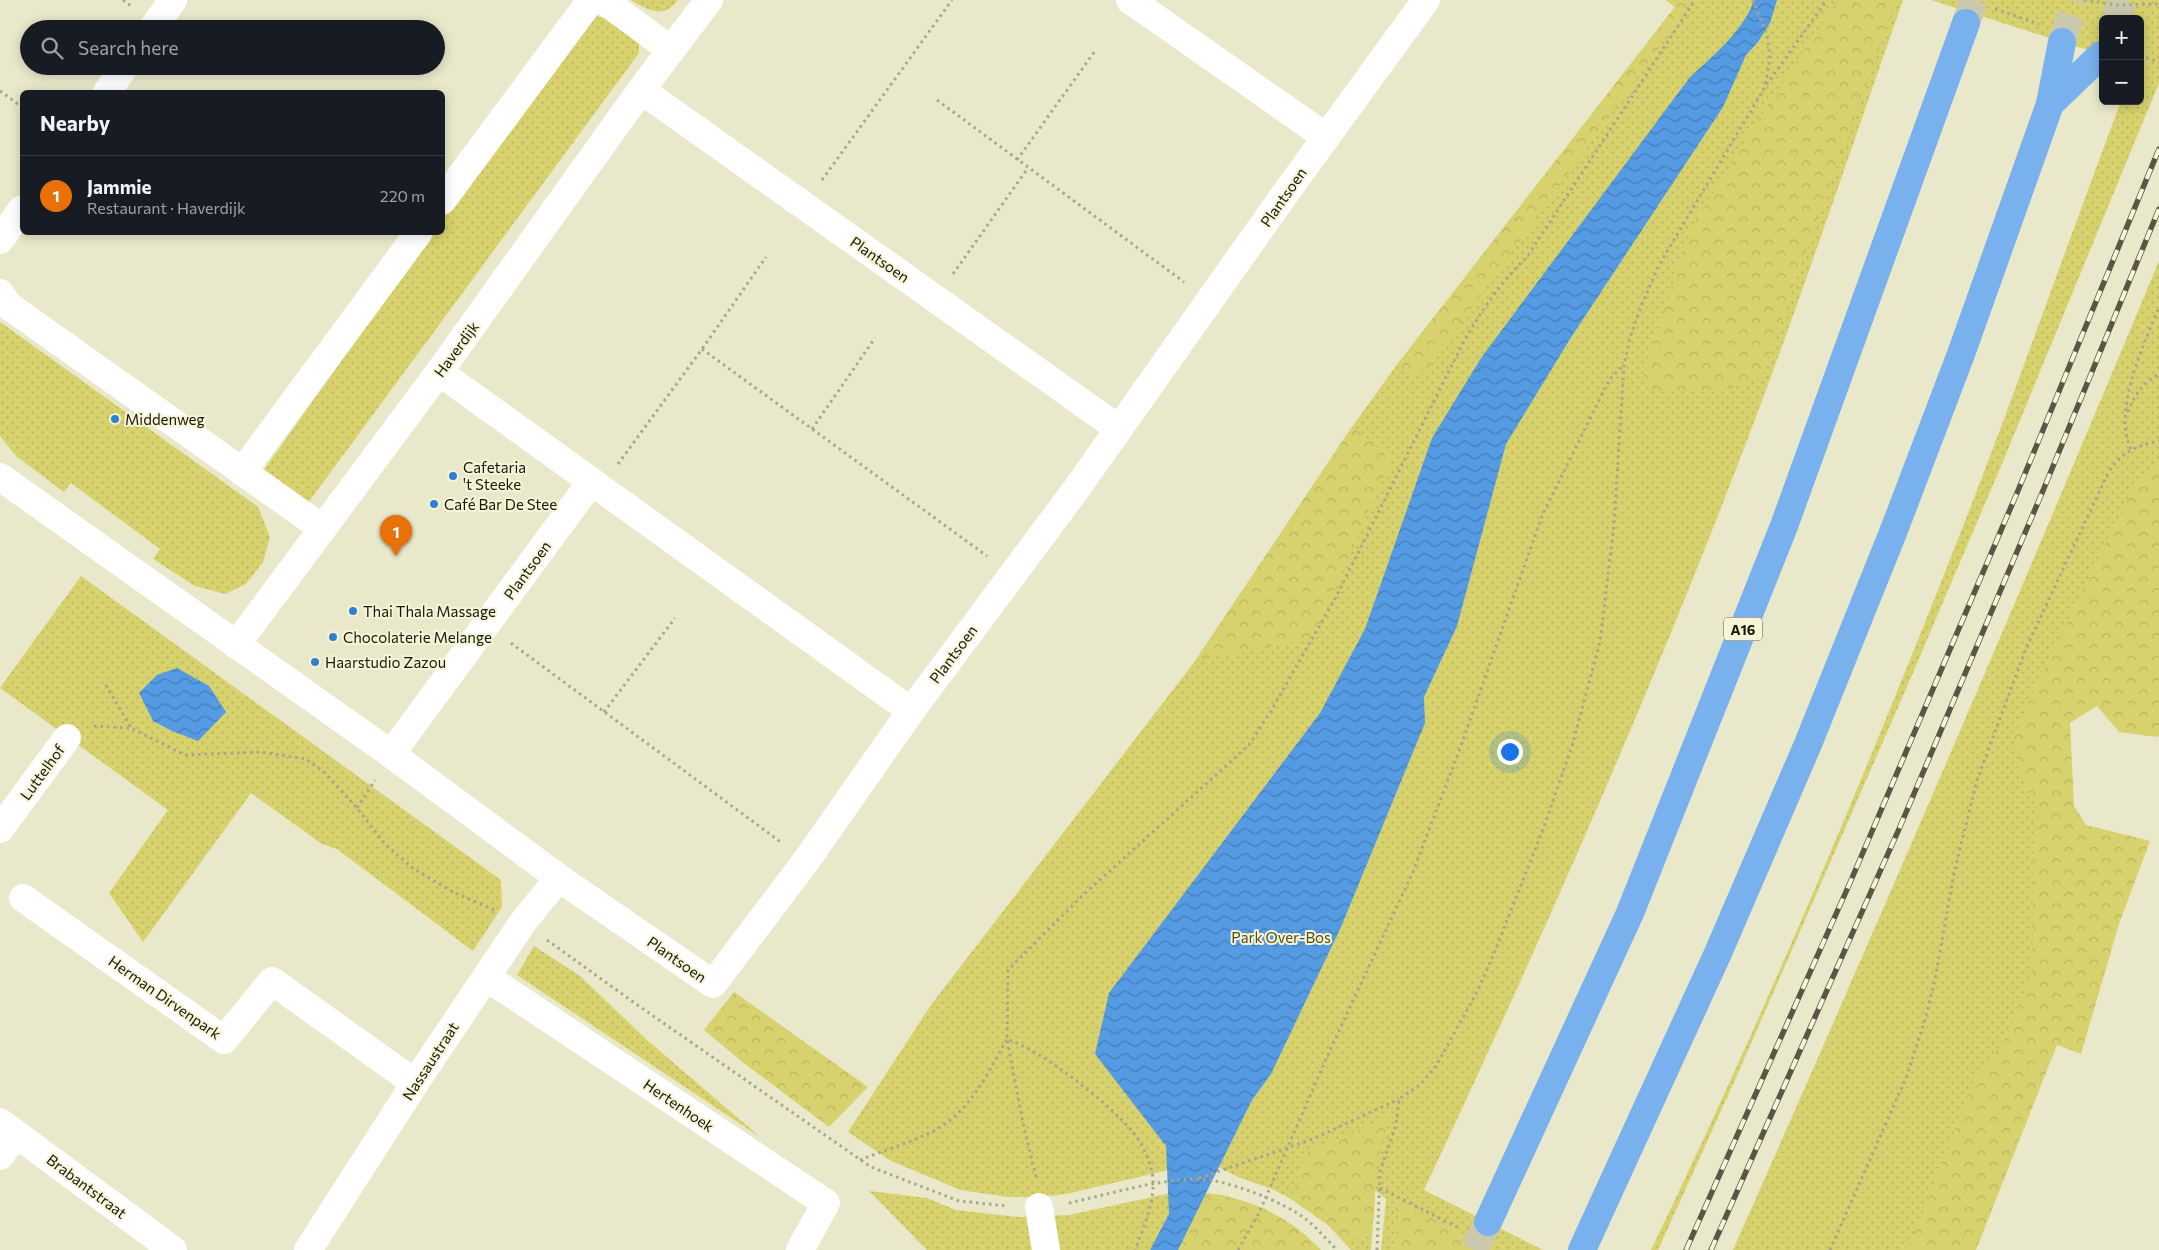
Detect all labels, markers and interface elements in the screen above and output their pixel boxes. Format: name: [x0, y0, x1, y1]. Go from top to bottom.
map controls: [2099, 15, 2144, 105]
button: +: [2099, 15, 2144, 60]
search box: [20, 20, 445, 75]
icon: search: [38, 34, 66, 62]
text: Search here: [78, 36, 178, 59]
button: −: [2099, 60, 2144, 105]
text: Nearby: [40, 110, 110, 135]
street label: Plantsoen: [1256, 164, 1310, 230]
text: Jammie: [87, 175, 152, 198]
text: 1: [52, 186, 60, 205]
text: 220 m: [380, 186, 425, 205]
text: Restaurant · Haverdijk: [87, 198, 246, 217]
street label: Plantsoen: [847, 232, 913, 286]
street label: Haverdijk: [430, 318, 482, 380]
place label: Middenweg: [125, 410, 205, 428]
marker: Middenweg: [109, 413, 121, 425]
place label: Cafetaria 't Steeke: [463, 458, 526, 493]
marker: Cafetaria 't Steeke: [447, 470, 459, 482]
place label: Café Bar De Stee: [444, 495, 557, 513]
marker: Café Bar De Stee: [428, 498, 440, 510]
pin: 1: [380, 515, 412, 556]
street label: Plantsoen: [500, 537, 554, 603]
place label: Thai Thala Massage: [363, 602, 496, 620]
marker: Thai Thala Massage: [347, 605, 359, 617]
road number: A16: [1724, 618, 1762, 640]
street label: Plantsoen: [925, 621, 981, 687]
place label: Chocolaterie Melange: [343, 628, 492, 646]
marker: Chocolaterie Melange: [327, 631, 339, 643]
place label: Haarstudio Zazou: [325, 653, 446, 671]
marker: Haarstudio Zazou: [309, 656, 321, 668]
your location: [1497, 739, 1523, 765]
street label: Luttelhof: [16, 741, 68, 803]
park label: Park Over-Bos: [1231, 928, 1331, 946]
street label: Plantsoen: [644, 932, 710, 986]
street label: Herman Dirvenpark: [105, 951, 225, 1043]
street label: Nassaustraat: [398, 1019, 462, 1103]
street label: Hertenhoek: [640, 1075, 718, 1135]
street label: Brabantstraat: [43, 1150, 131, 1222]

